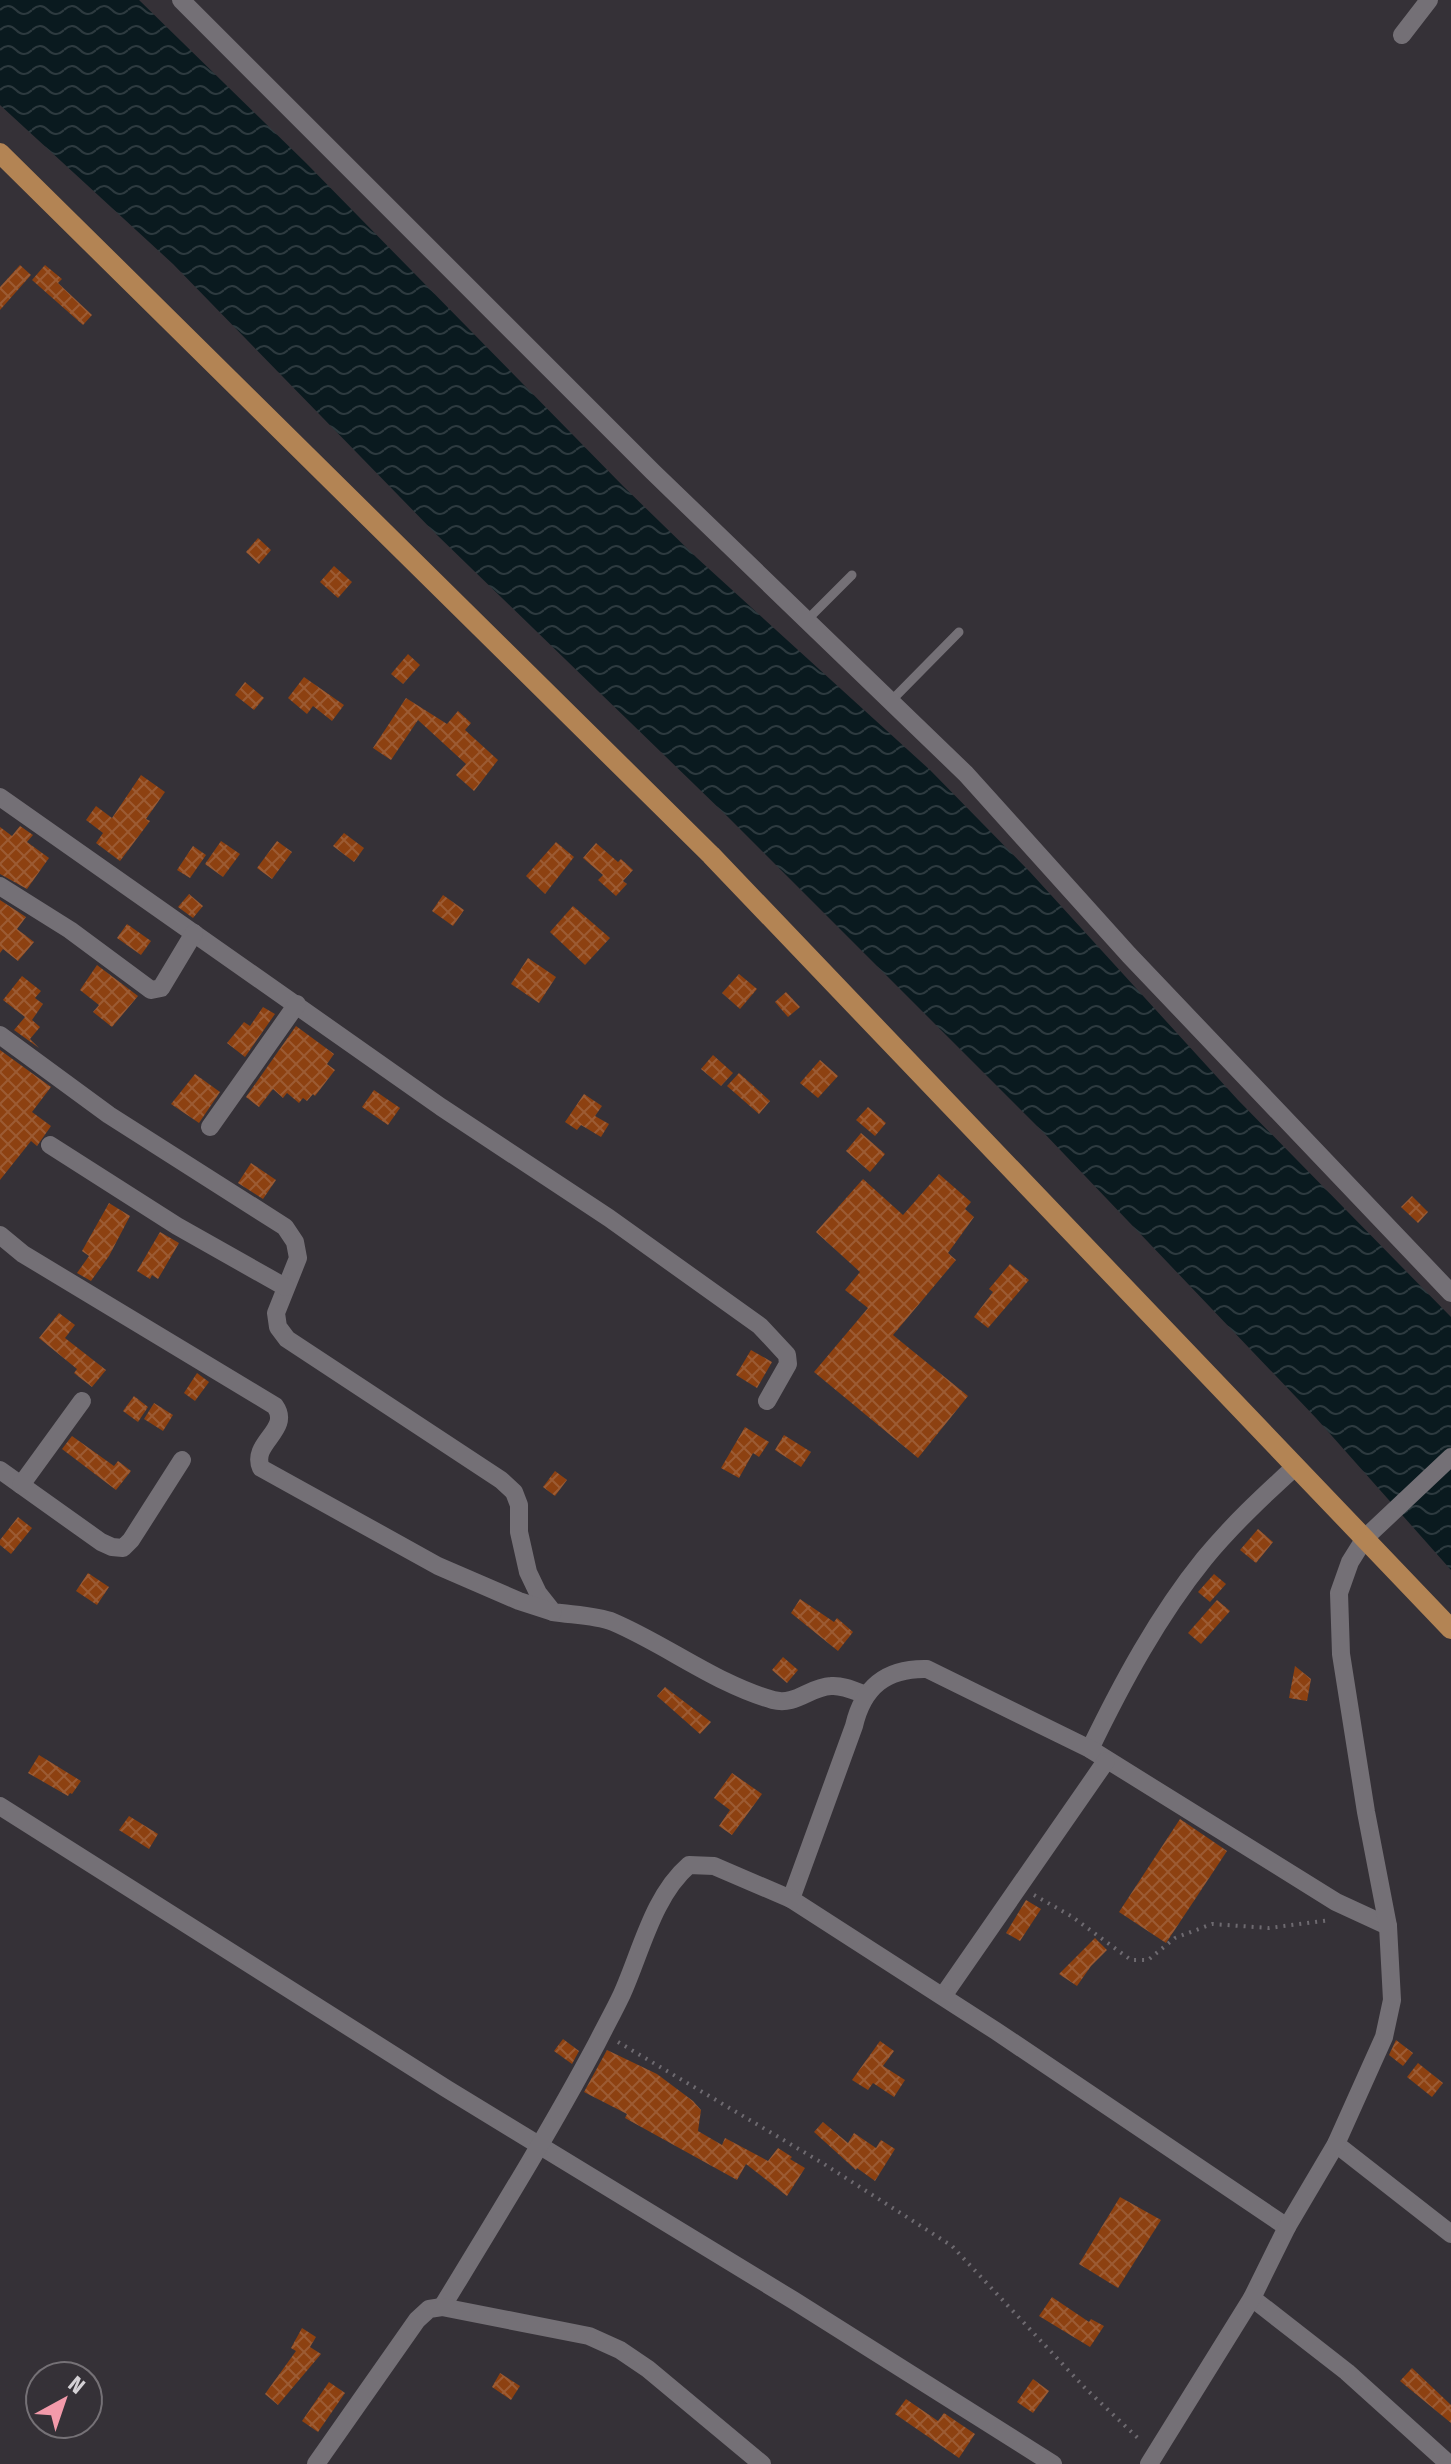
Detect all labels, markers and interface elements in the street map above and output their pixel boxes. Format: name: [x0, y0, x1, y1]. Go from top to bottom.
north arrow: [24, 2360, 104, 2440]
text: N: [63, 2370, 90, 2400]

